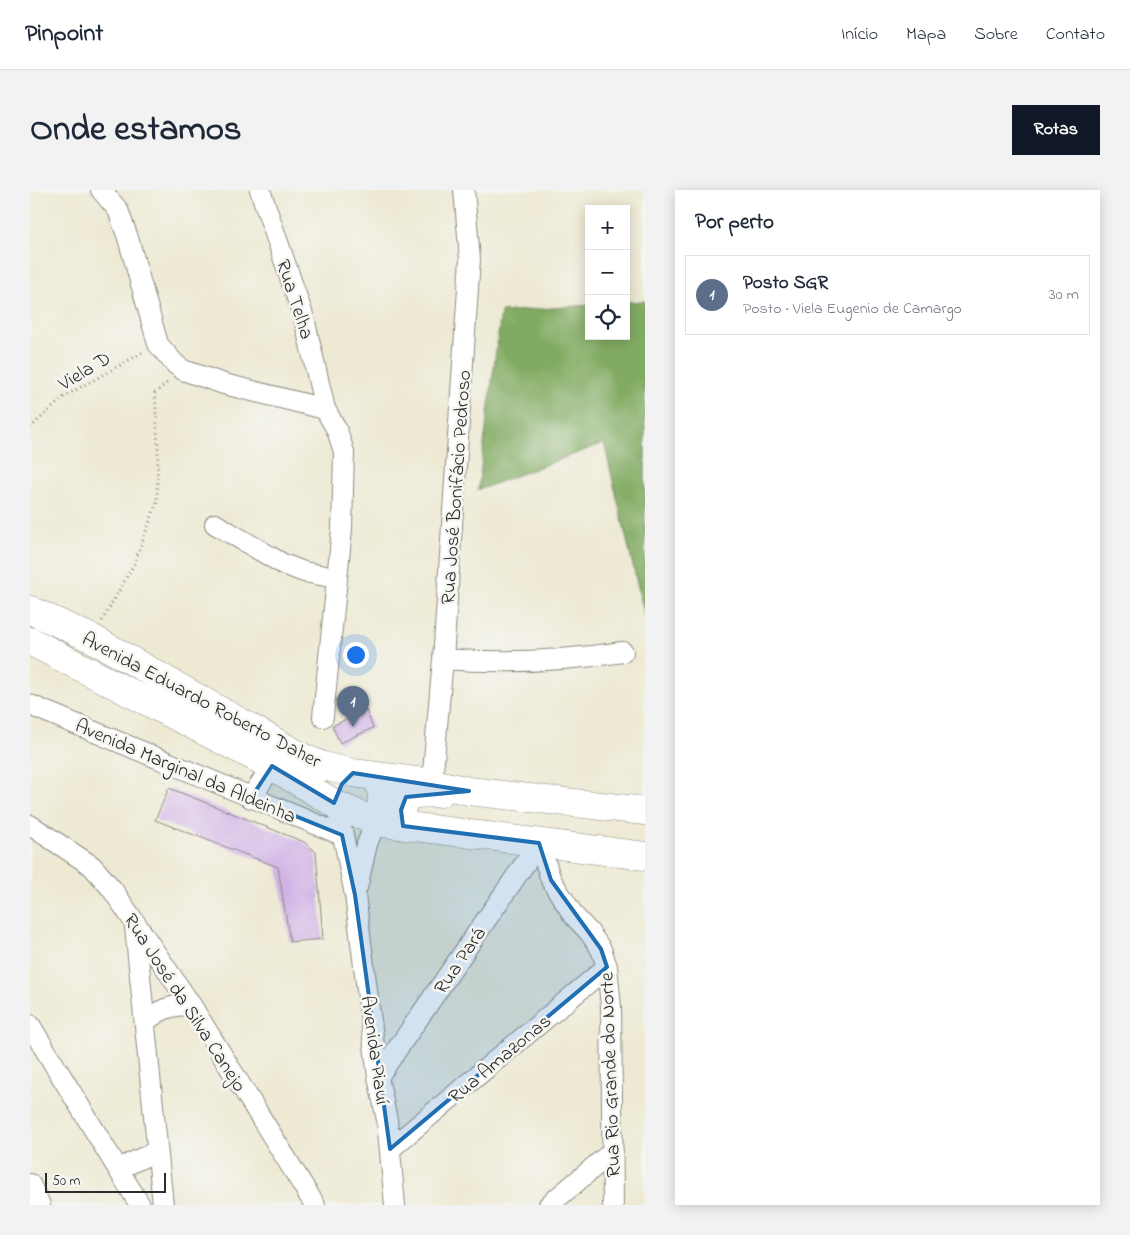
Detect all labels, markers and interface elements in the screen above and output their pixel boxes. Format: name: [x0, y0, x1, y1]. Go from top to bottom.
text: Pinpoint: [25, 17, 103, 52]
text: Início: [841, 22, 878, 48]
text: Mapa: [906, 22, 946, 48]
text: Sobre: [974, 22, 1018, 48]
text: Contato: [1046, 22, 1105, 48]
text: Onde estamos: [30, 105, 242, 156]
button: Rotas: [1012, 105, 1100, 155]
map controls: [585, 205, 630, 340]
button: +: [585, 205, 630, 250]
text: Por perto: [695, 208, 774, 238]
button: −: [585, 250, 630, 295]
street label: Rua Telha: [267, 256, 320, 343]
text: Posto SGR: [743, 270, 828, 297]
text: 1: [709, 283, 715, 307]
text: 30 m: [1049, 283, 1079, 307]
button: locate: [585, 295, 630, 340]
text: Posto · Viela Eugenio de Camargo: [743, 297, 962, 321]
street label: Viela D: [53, 345, 117, 400]
street label: Rua José Bonifácio Pedroso: [435, 369, 480, 605]
street label: Avenida Eduardo Roberto Daher: [76, 626, 326, 777]
your location: [343, 642, 369, 668]
pin: 1: [337, 686, 369, 727]
street label: Avenida Marginal da Aldeinha: [70, 713, 300, 833]
street label: Rua José da Silva Canejo: [115, 908, 253, 1098]
street label: Rua Pará: [428, 922, 494, 1001]
street label: Rua Rio Grande do Norte: [593, 972, 630, 1178]
street label: Avenida Piauí: [352, 994, 396, 1107]
street label: Rua Amazonas: [443, 1008, 558, 1112]
scale bar: [45, 1170, 166, 1193]
text: 50 m: [52, 1171, 80, 1192]

